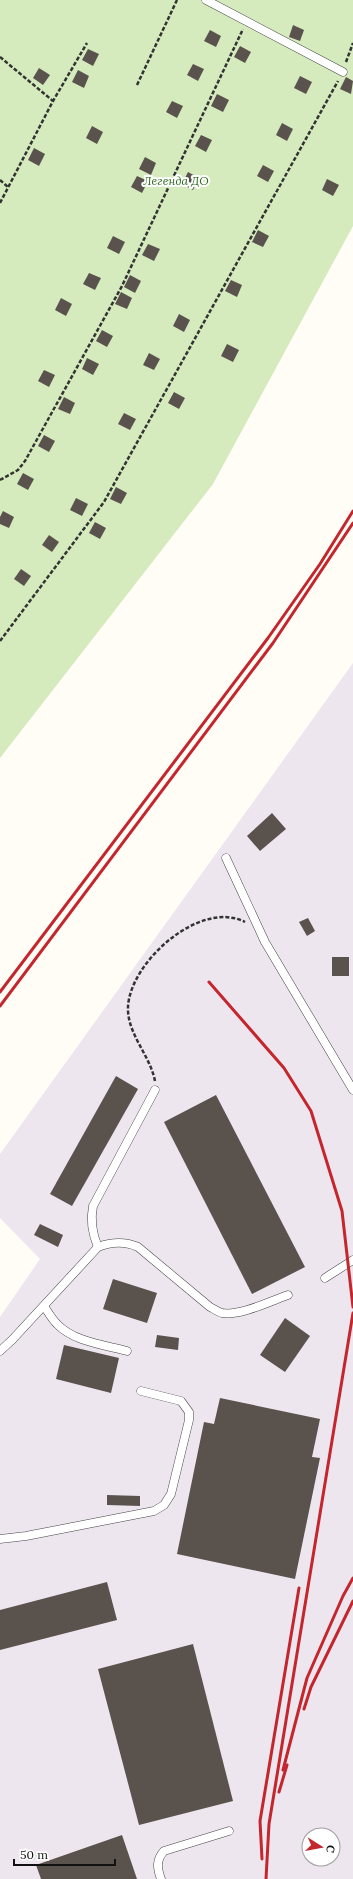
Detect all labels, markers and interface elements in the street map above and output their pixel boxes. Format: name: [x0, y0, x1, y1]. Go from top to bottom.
park label: Легенда ДО: [143, 173, 209, 188]
north arrow: [301, 1827, 341, 1867]
scale bar: [14, 1841, 115, 1867]
text: С: [323, 1844, 338, 1854]
text: 50 m: [20, 1847, 48, 1862]

